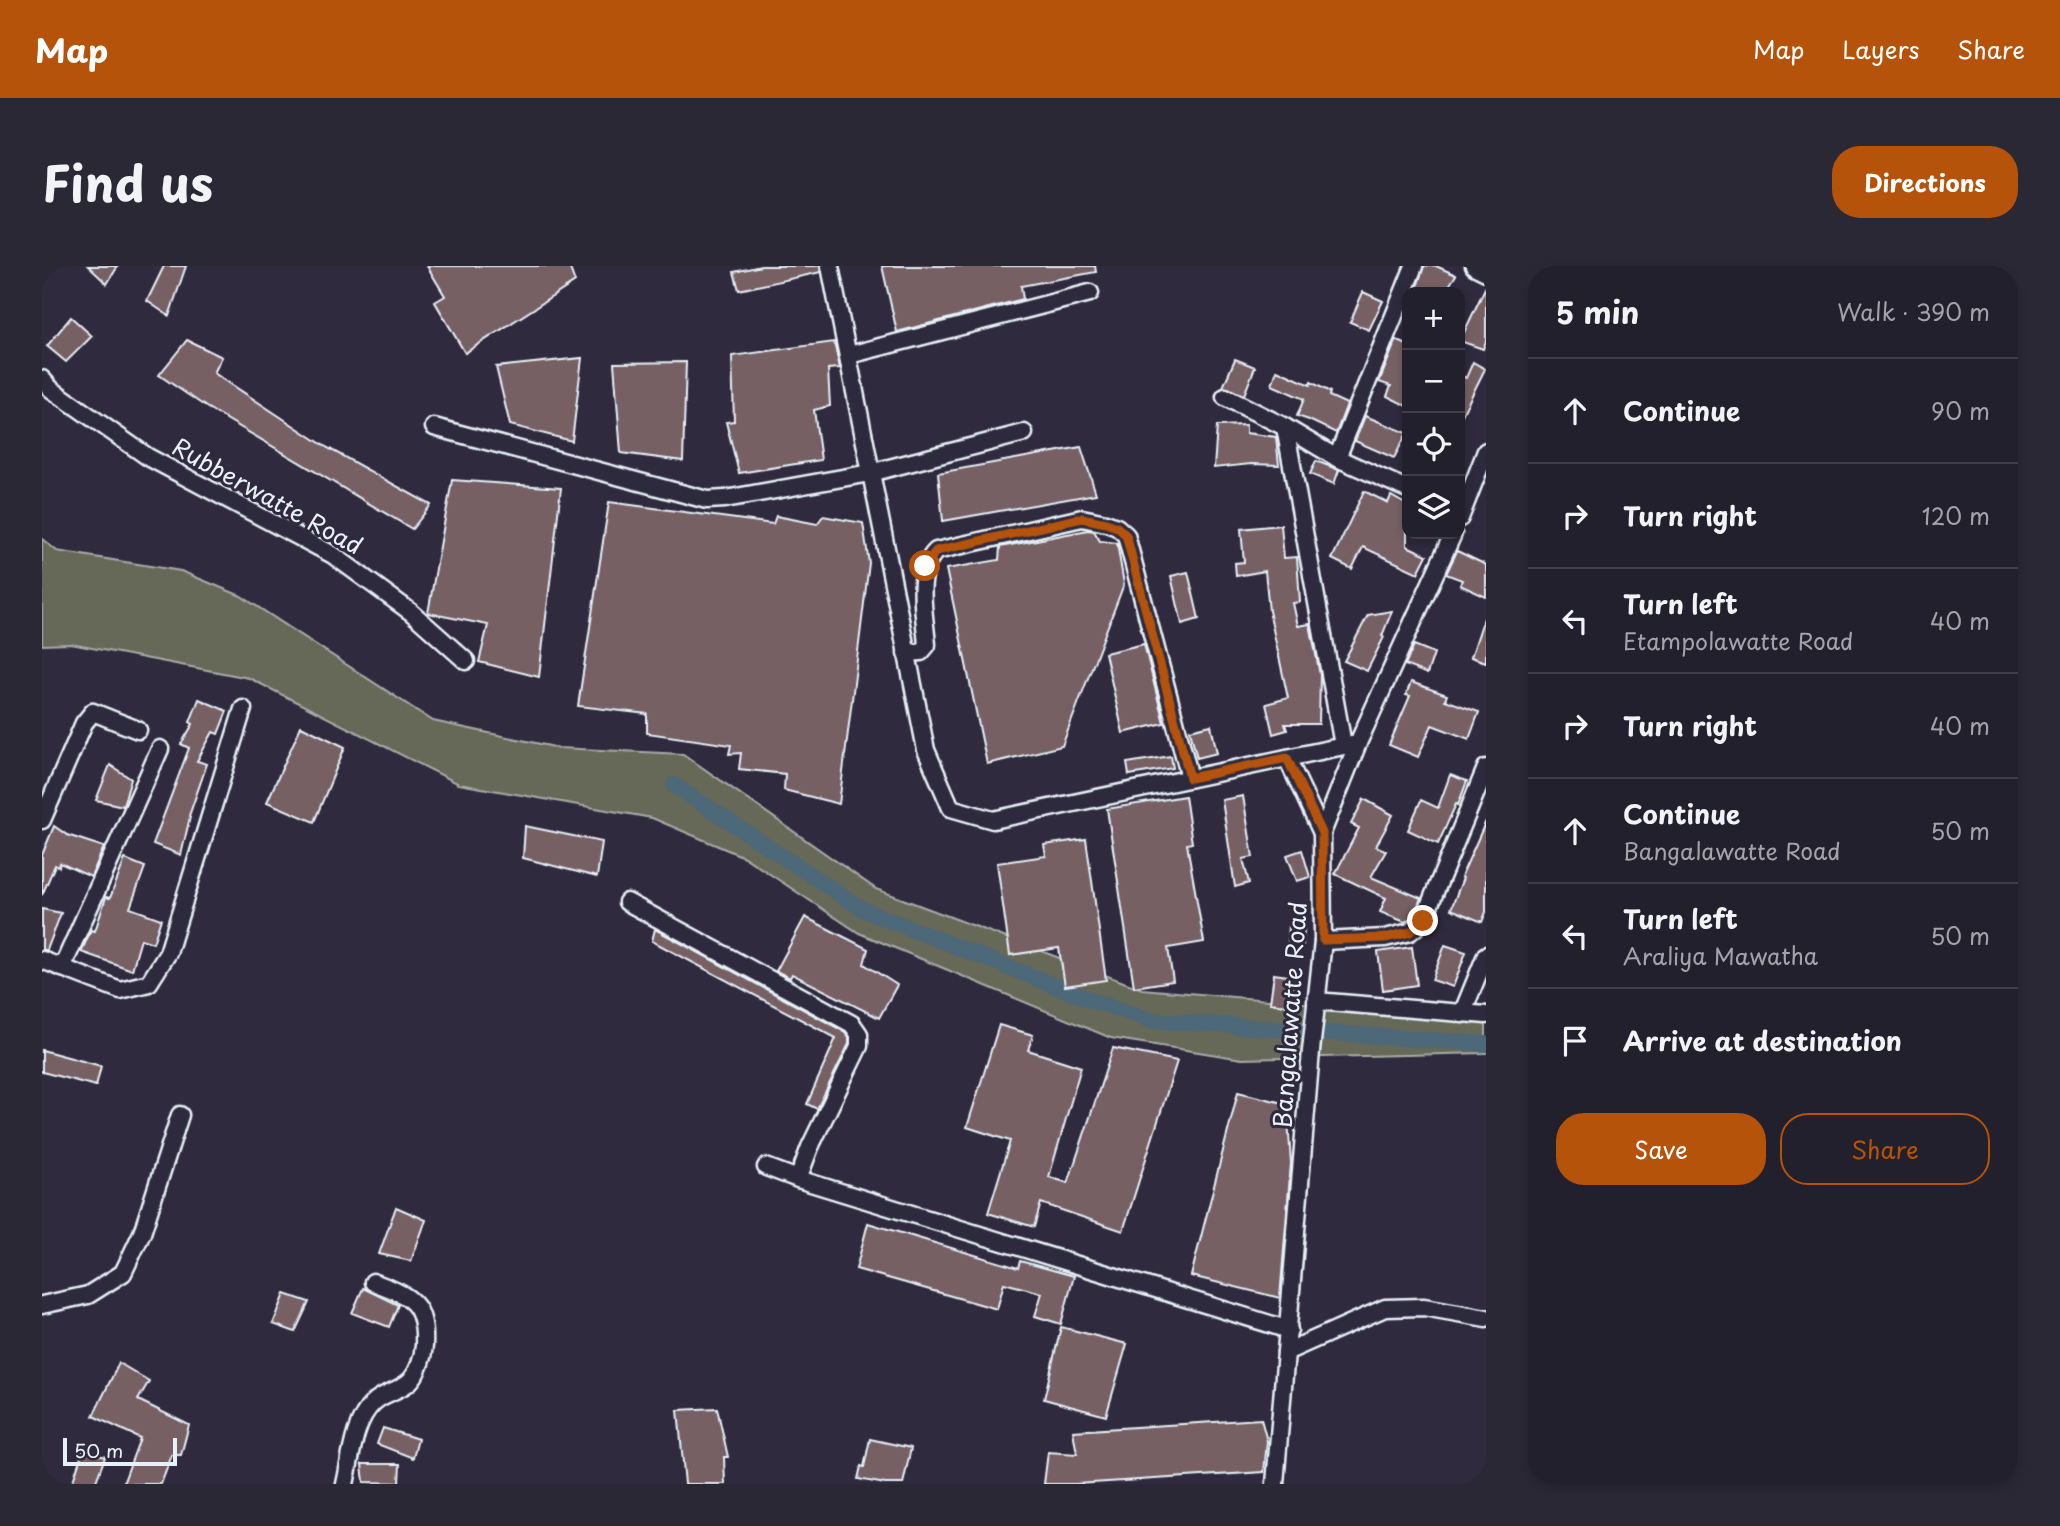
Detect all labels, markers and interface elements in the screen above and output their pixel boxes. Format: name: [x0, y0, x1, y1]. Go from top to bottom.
text: Map: [35, 24, 108, 74]
text: Map: [1753, 31, 1804, 67]
text: Layers: [1842, 31, 1919, 67]
text: Share: [1957, 31, 2025, 67]
text: Find us: [42, 145, 213, 219]
button: Directions: [1832, 146, 2018, 218]
map controls: [1402, 287, 1465, 539]
button: +: [1402, 287, 1465, 350]
text: 5 min: [1556, 289, 1639, 334]
text: Walk · 390 m: [1837, 294, 1990, 329]
button: −: [1402, 350, 1465, 413]
text: Continue: [1623, 391, 1740, 430]
icon: ahead: [1556, 392, 1594, 430]
text: 90 m: [1931, 393, 1990, 428]
button: locate: [1402, 413, 1465, 476]
street label: Rubberwatte Road: [166, 428, 370, 563]
button: layers: [1402, 476, 1465, 539]
text: Turn right: [1623, 496, 1757, 535]
icon: right: [1556, 497, 1594, 535]
text: 120 m: [1922, 498, 1990, 533]
route start: [909, 550, 940, 581]
text: Turn left: [1623, 584, 1738, 623]
icon: left: [1556, 602, 1594, 640]
text: 40 m: [1930, 603, 1990, 638]
text: Etampolawatte Road: [1623, 623, 1853, 658]
text: Turn right: [1623, 706, 1757, 745]
icon: right: [1556, 707, 1594, 745]
text: 40 m: [1930, 708, 1990, 743]
text: Continue: [1623, 794, 1740, 833]
icon: ahead: [1556, 812, 1594, 850]
text: 50 m: [1930, 813, 1990, 848]
text: Bangalawatte Road: [1623, 833, 1841, 868]
text: Turn left: [1623, 899, 1738, 938]
street label: Bangalawatte Road: [1263, 900, 1315, 1129]
route end: [1407, 905, 1438, 936]
icon: left: [1556, 917, 1594, 955]
text: 50 m: [1930, 918, 1990, 953]
text: Araliya Mawatha: [1623, 938, 1818, 973]
text: Arrive at destination: [1623, 1021, 1902, 1060]
icon: arrive: [1556, 1022, 1594, 1060]
button: Save: [1556, 1113, 1766, 1185]
button: Share: [1780, 1113, 1990, 1185]
scale bar: [63, 1435, 177, 1467]
text: 50 m: [74, 1436, 123, 1464]

